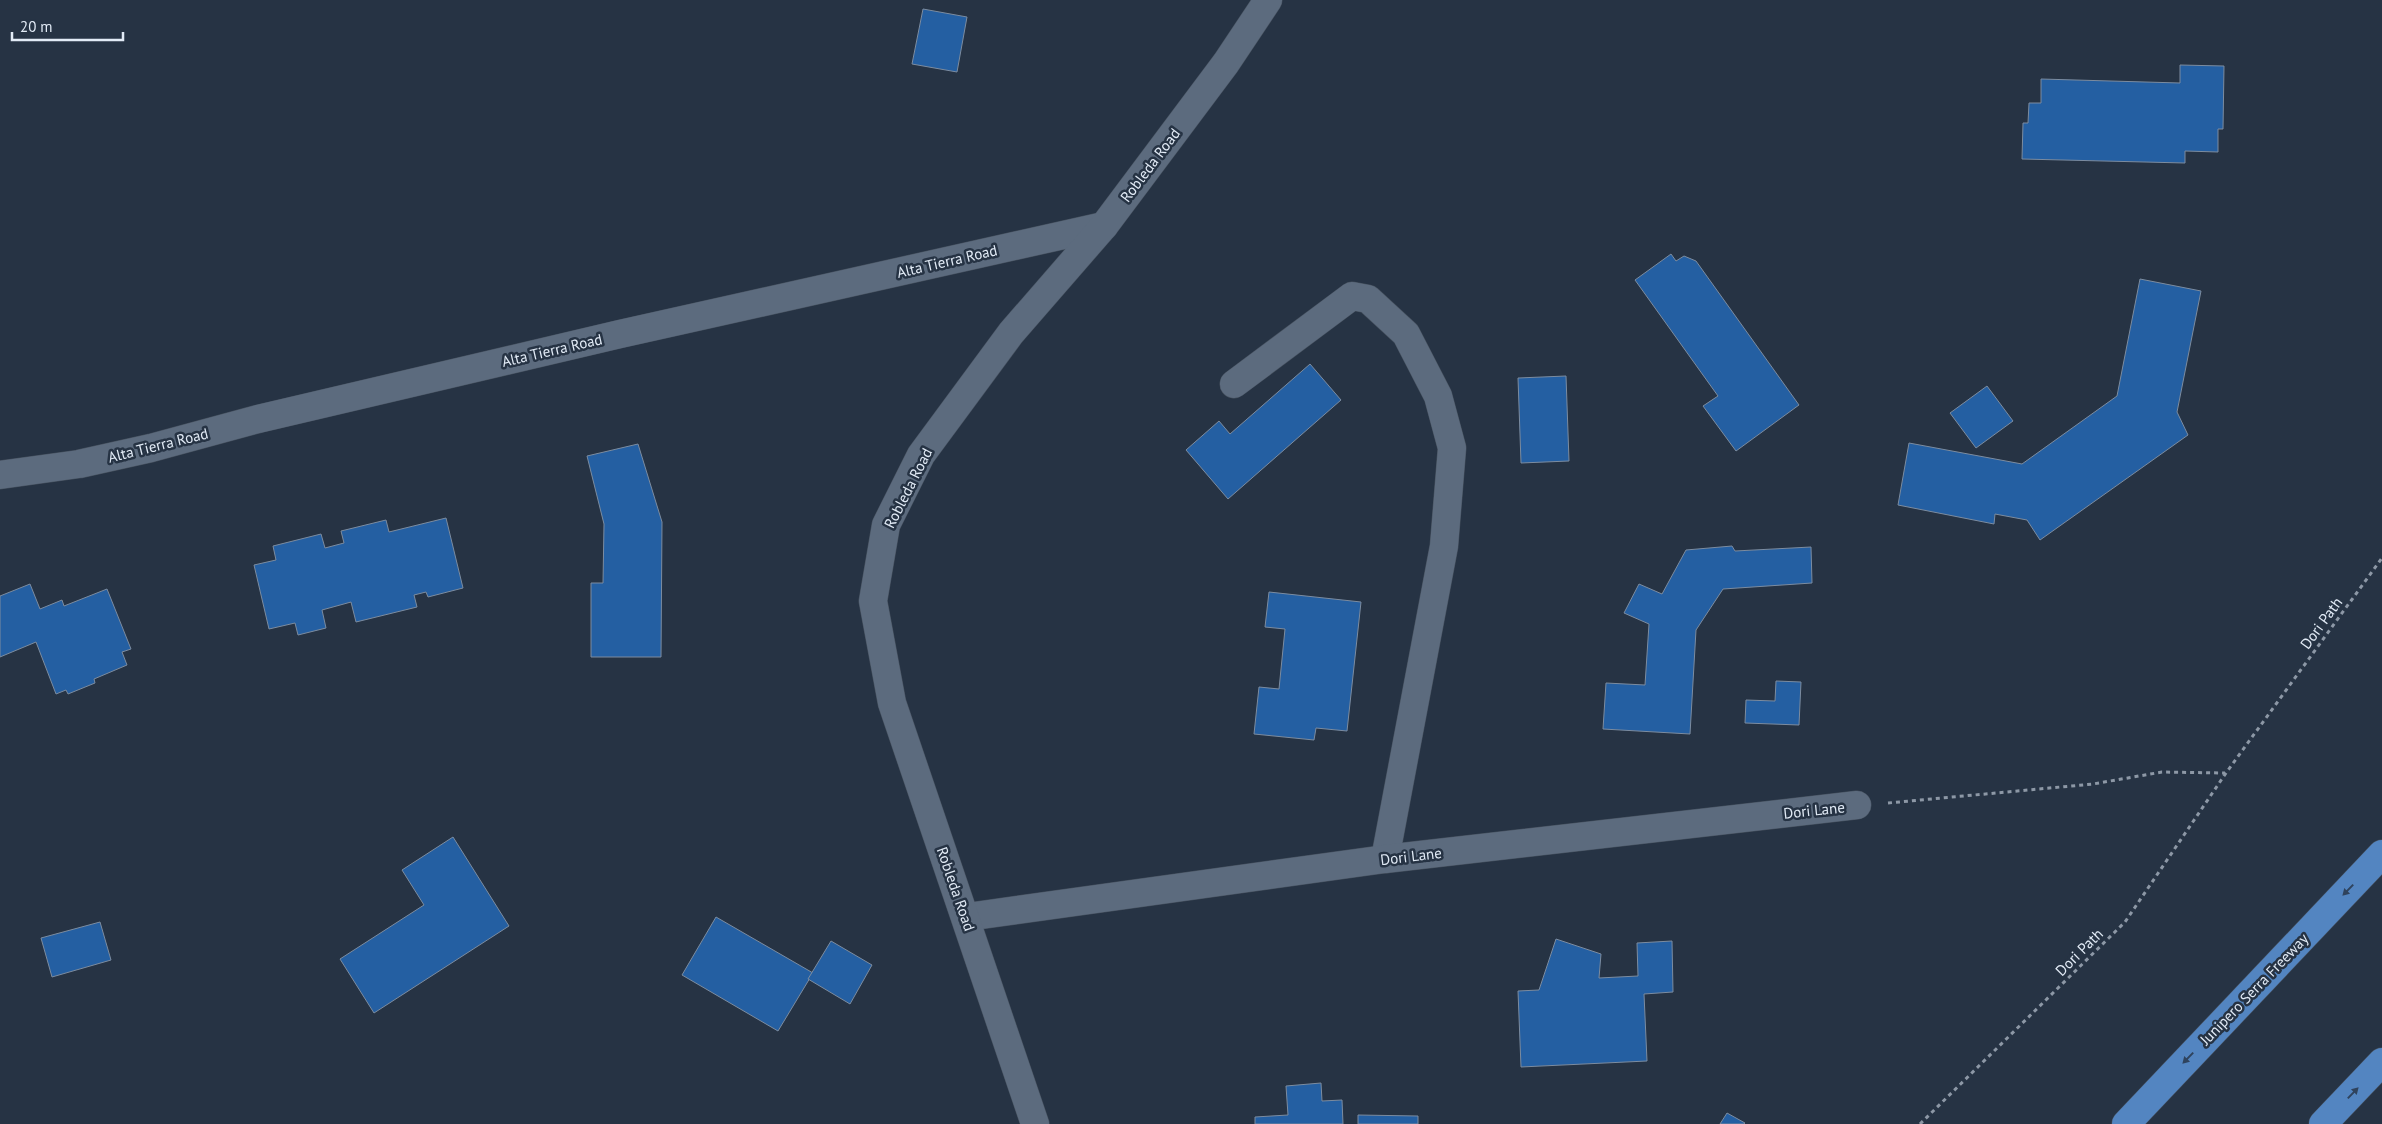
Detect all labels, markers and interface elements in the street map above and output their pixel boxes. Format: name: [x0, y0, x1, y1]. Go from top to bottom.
scale bar: [12, 10, 124, 42]
text: 20 m: [20, 17, 53, 36]
street label: Robleda Road: [1116, 124, 1184, 206]
street label: Alta Tierra Road: [895, 240, 999, 282]
street label: Alta Tierra Road: [500, 329, 604, 371]
street label: Alta Tierra Road: [106, 423, 210, 467]
street label: Robleda Road: [880, 445, 936, 531]
street label: Dori Path: [2296, 593, 2346, 653]
street label: Dori Lane: [1782, 797, 1846, 823]
street label: Dori Lane: [1379, 843, 1443, 869]
street label: Robleda Road: [933, 844, 979, 934]
one-way arrow: [2342, 883, 2354, 895]
street label: Dori Path: [2051, 924, 2107, 980]
street label: Junipero Serra Freeway: [2195, 929, 2312, 1050]
one-way arrow: [2182, 1052, 2194, 1064]
one-way arrow: [2346, 1087, 2358, 1099]

